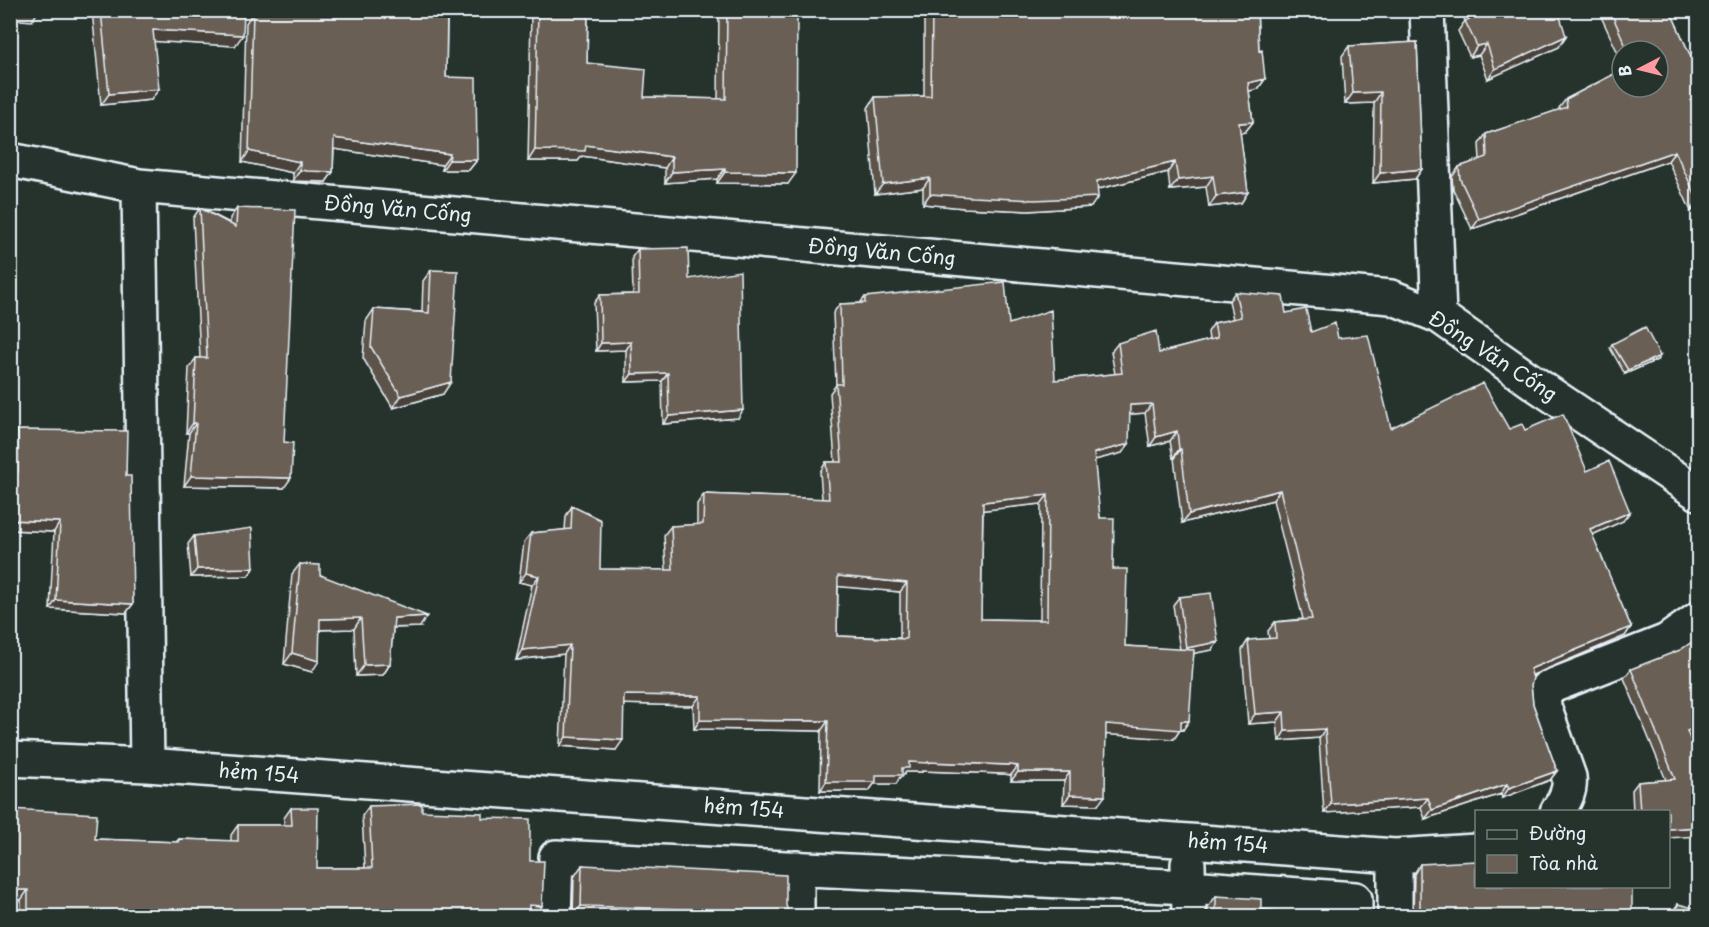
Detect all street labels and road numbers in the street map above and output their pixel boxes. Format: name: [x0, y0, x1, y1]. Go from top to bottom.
street label: Đồng Văn Cống: [323, 187, 473, 229]
street label: Đồng Văn Cống: [807, 230, 957, 272]
street label: Đồng Văn Cống: [1423, 302, 1564, 408]
street label: hẻm 154: [218, 754, 301, 790]
street label: hẻm 154: [703, 789, 786, 825]
street label: hẻm 154: [1187, 824, 1270, 860]

